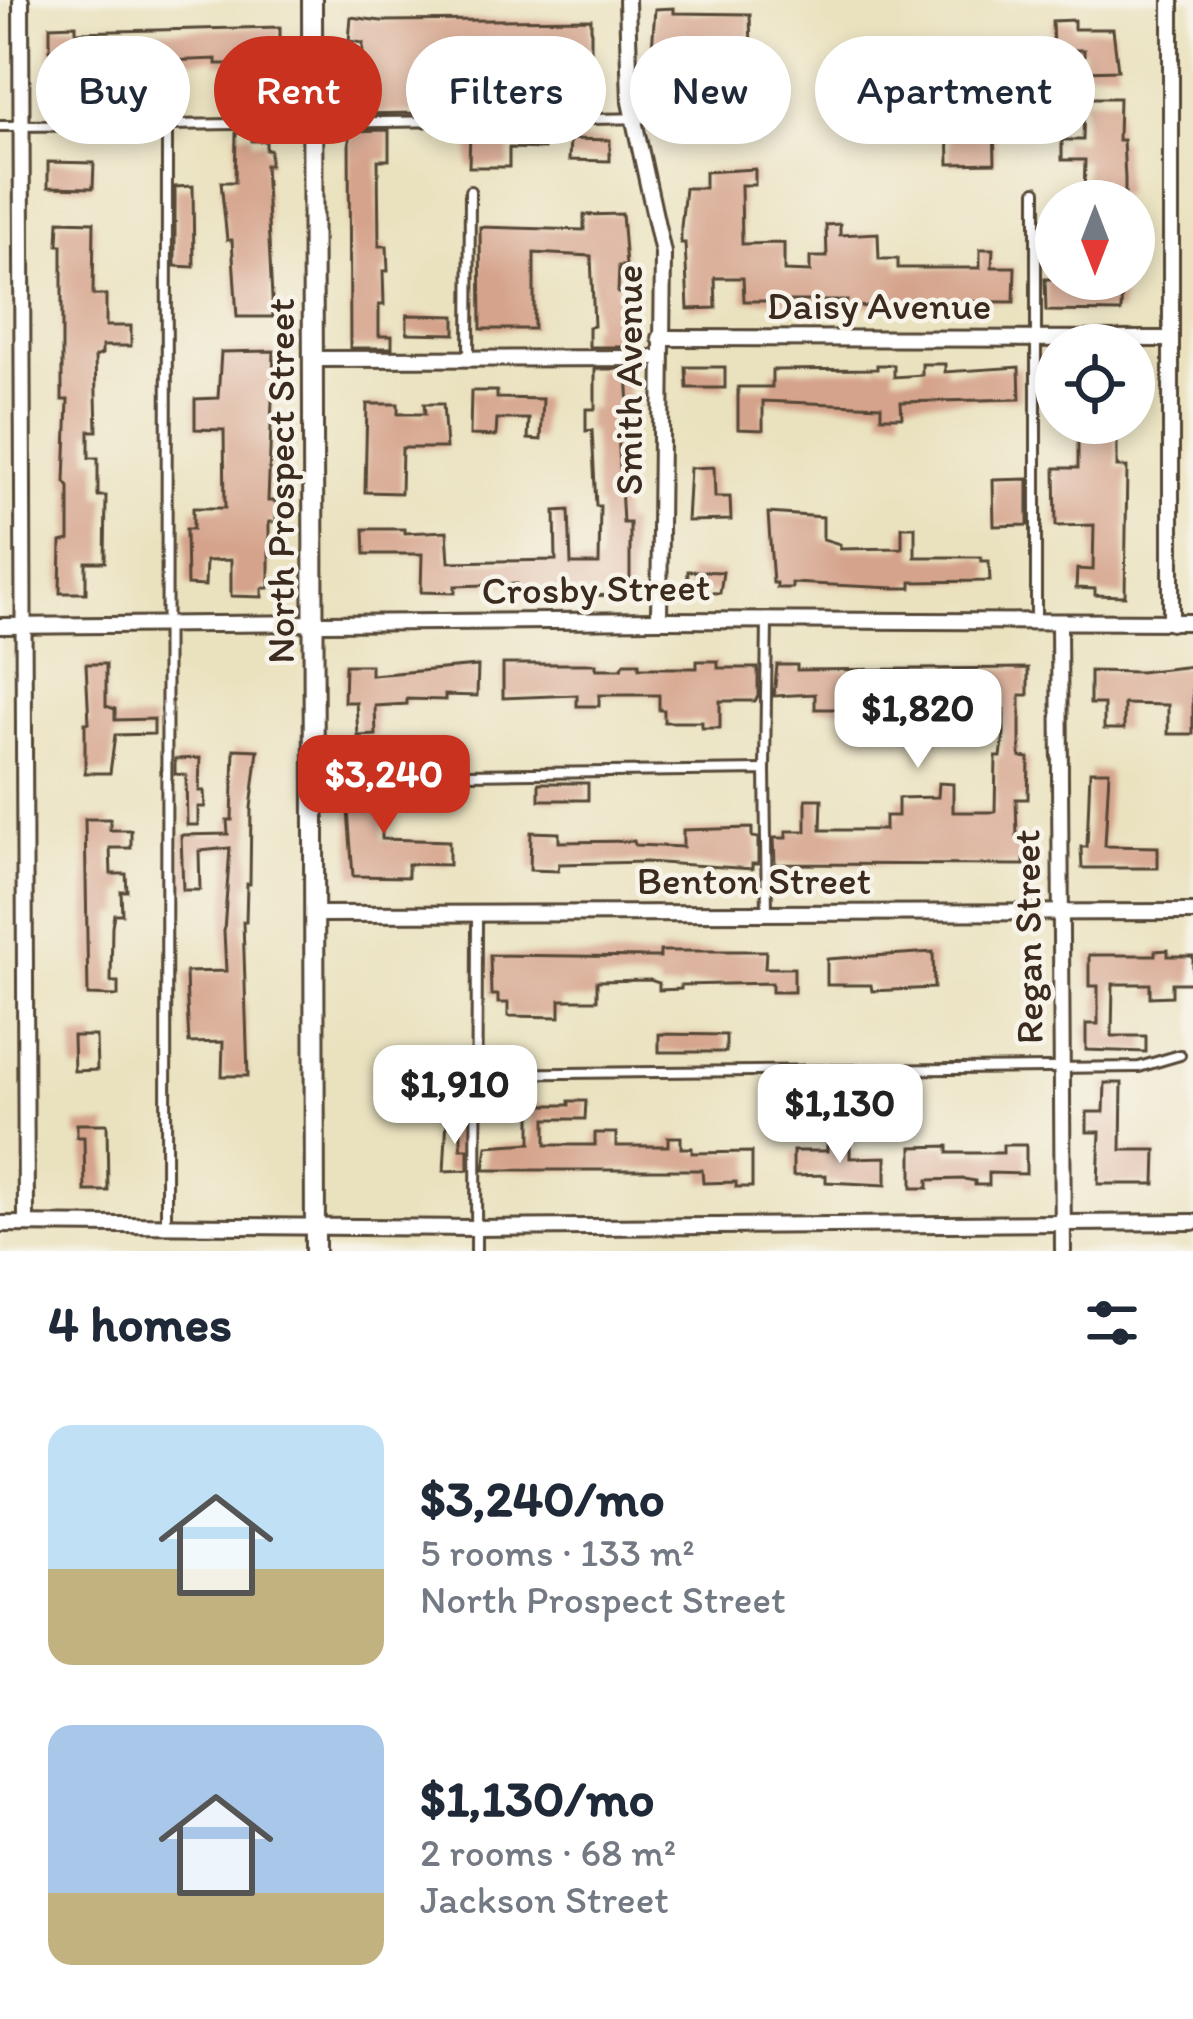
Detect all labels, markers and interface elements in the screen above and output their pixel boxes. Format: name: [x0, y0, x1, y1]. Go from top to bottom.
chip: Buy: [36, 36, 190, 144]
chip: Rent: [214, 36, 382, 144]
chip: Filters: [406, 36, 606, 144]
chip: New: [630, 36, 791, 144]
chip: Apartment: [815, 36, 1095, 144]
north arrow: [1035, 180, 1155, 300]
map controls: [1035, 180, 1155, 444]
street label: Smith Avenue: [605, 265, 652, 495]
street label: Daisy Avenue: [767, 282, 991, 329]
street label: North Prospect Street: [257, 298, 304, 664]
button: locate: [1035, 324, 1155, 444]
street label: Crosby Street: [481, 563, 711, 614]
pin: $1,820: [820, 669, 1016, 771]
text: $1,820: [861, 684, 975, 731]
pin: $3,240: [286, 735, 482, 837]
text: $3,240: [325, 750, 443, 797]
street label: Regan Street: [1002, 829, 1053, 1045]
street label: Benton Street: [637, 857, 871, 904]
pin: $1,910: [357, 1045, 553, 1147]
text: $1,910: [400, 1060, 510, 1107]
pin: $1,130: [742, 1064, 938, 1166]
text: $1,130: [785, 1079, 895, 1126]
icon: filters: [1079, 1290, 1145, 1356]
text: 4 homes: [48, 1293, 232, 1354]
text: $3,240/mo: [420, 1468, 665, 1529]
icon: home: [144, 1473, 288, 1617]
text: 5 rooms · 133 m²: [420, 1529, 695, 1576]
text: North Prospect Street: [420, 1576, 786, 1623]
text: $1,130/mo: [420, 1768, 655, 1829]
icon: home: [144, 1773, 288, 1917]
text: 2 rooms · 68 m²: [420, 1829, 676, 1876]
text: Jackson Street: [420, 1876, 669, 1923]

